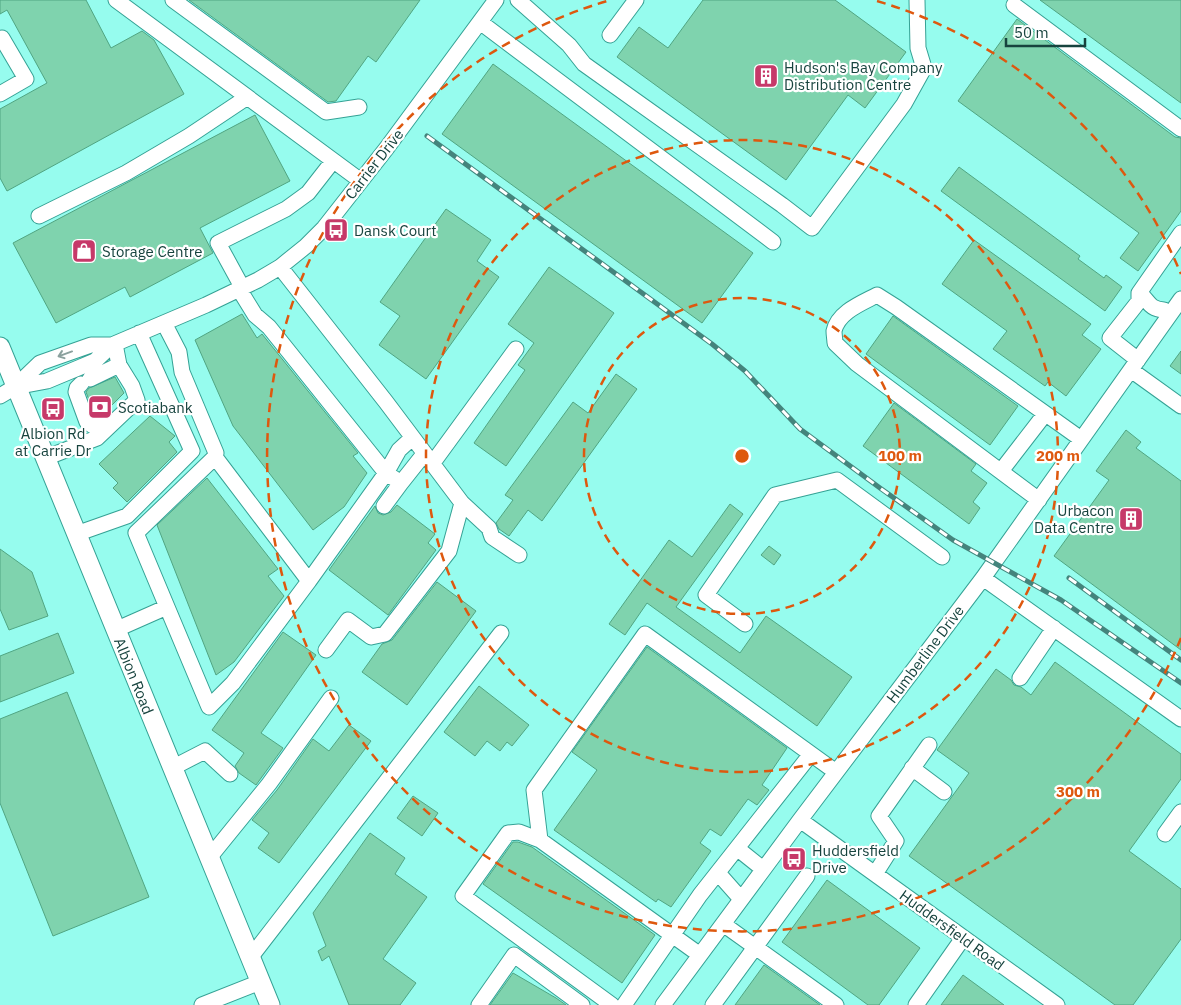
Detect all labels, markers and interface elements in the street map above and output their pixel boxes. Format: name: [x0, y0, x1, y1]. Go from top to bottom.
scale bar: [1006, 15, 1085, 47]
text: 50 m: [1014, 23, 1049, 42]
place label: Hudson's Bay Company Distribution Centre: [784, 58, 943, 94]
building icon: Hudson's Bay Company Distribution Centre: [753, 63, 779, 89]
street label: Carrier Drive: [341, 125, 407, 203]
bus stop icon: Dansk Court: [323, 217, 349, 243]
place label: Dansk Court: [354, 221, 436, 240]
shop icon: Storage Centre: [71, 238, 97, 264]
place label: Storage Centre: [102, 242, 202, 261]
one-way arrow: [58, 350, 74, 359]
bank icon: Scotiabank: [87, 394, 113, 420]
bus stop icon: Albion Rd at Carrie Dr: [40, 396, 66, 422]
place label: Scotiabank: [118, 398, 193, 417]
place label: Albion Rd at Carrie Dr: [15, 424, 92, 460]
text: 100 m: [878, 446, 922, 465]
text: 200 m: [1036, 446, 1080, 465]
centre of rings: [733, 447, 751, 465]
place label: Urbacon Data Centre: [1034, 501, 1114, 537]
building icon: Urbacon Data Centre: [1118, 506, 1144, 532]
street label: Humberline Drive: [882, 601, 968, 707]
street label: Albion Road: [110, 635, 158, 717]
text: 300 m: [1056, 782, 1100, 801]
place label: Huddersfield Drive: [812, 841, 899, 877]
bus stop icon: Huddersfield Drive: [781, 846, 807, 872]
street label: Huddersfield Road: [896, 886, 1008, 974]

